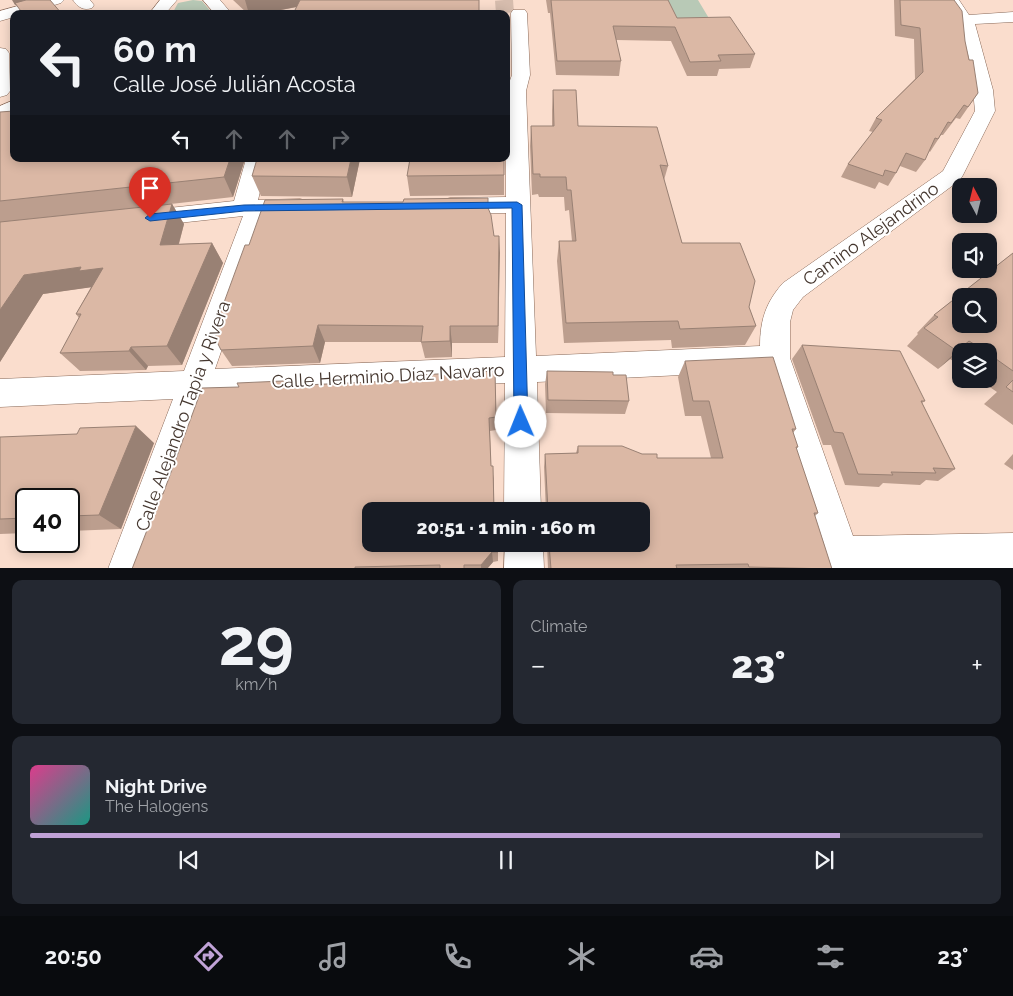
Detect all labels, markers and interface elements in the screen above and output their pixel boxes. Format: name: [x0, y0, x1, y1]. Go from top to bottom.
text: 60 m: [113, 29, 197, 70]
icon: left: [30, 30, 95, 95]
text: Calle José Julián Acosta: [113, 71, 356, 97]
icon: left: [167, 125, 195, 153]
icon: ahead: [220, 125, 248, 153]
icon: ahead: [273, 125, 301, 153]
icon: right: [326, 125, 354, 153]
pin: [129, 167, 171, 218]
icon: arrive: [136, 174, 164, 202]
street label: Camino Alejandrino: [799, 177, 943, 290]
north arrow: [952, 178, 998, 222]
map controls: [952, 178, 997, 388]
button: sound: [952, 233, 997, 278]
button: search: [952, 288, 997, 333]
street label: Calle Alejandro Tapia y Rivera: [131, 298, 234, 534]
button: layers: [952, 343, 997, 388]
street label: Calle Herminio Díaz Navarro: [271, 359, 505, 392]
position arrow: [494, 395, 546, 447]
speed limit sign: 40: [15, 488, 80, 553]
text: 20:51 · 1 min · 160 m: [416, 516, 596, 538]
text: 29: [219, 604, 294, 680]
text: Climate: [531, 617, 587, 636]
text: 23°: [731, 642, 786, 687]
text: −: [531, 649, 546, 682]
text: +: [971, 649, 983, 682]
text: km/h: [235, 675, 277, 694]
text: Night Drive: [105, 775, 207, 797]
text: The Halogens: [105, 797, 208, 816]
icon: previous: [175, 846, 203, 874]
icon: pause: [492, 846, 520, 874]
icon: next: [810, 846, 838, 874]
icon: directions: [191, 939, 226, 974]
icon: music: [316, 939, 351, 974]
icon: phone: [440, 939, 475, 974]
icon: climate: [564, 939, 599, 974]
icon: car: [689, 939, 724, 974]
icon: filters: [813, 939, 848, 974]
text: 20:50: [45, 943, 102, 969]
text: 23°: [938, 943, 968, 969]

